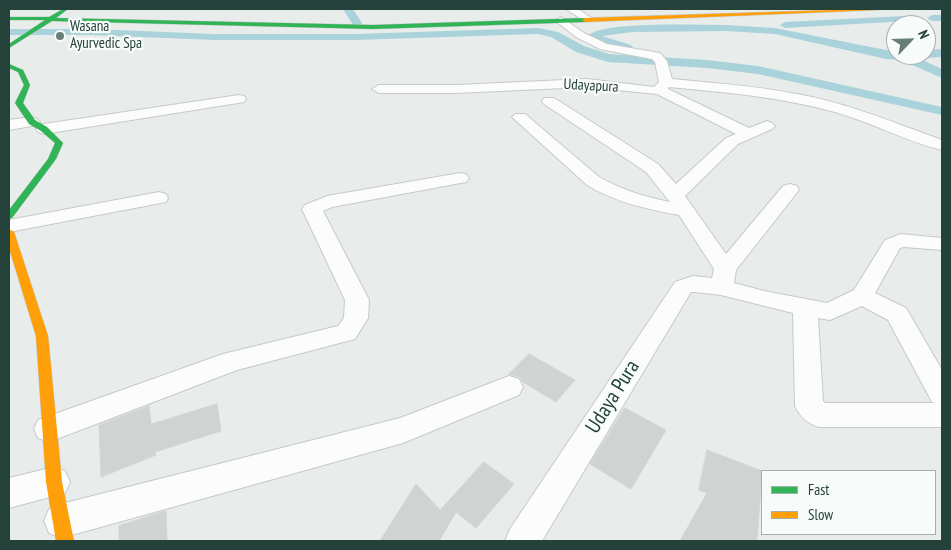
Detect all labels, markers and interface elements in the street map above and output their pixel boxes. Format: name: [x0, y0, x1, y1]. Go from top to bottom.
north arrow: [886, 15, 936, 65]
place label: Wasana Ayurvedic Spa: [70, 18, 142, 53]
text: N: [914, 27, 934, 41]
marker: Wasana Ayurvedic Spa: [54, 30, 66, 42]
street label: Udayapura: [563, 76, 619, 96]
street label: Udaya Pura: [581, 356, 645, 438]
legend: [761, 470, 936, 535]
text: Fast: [808, 480, 829, 499]
text: Slow: [808, 505, 833, 524]

